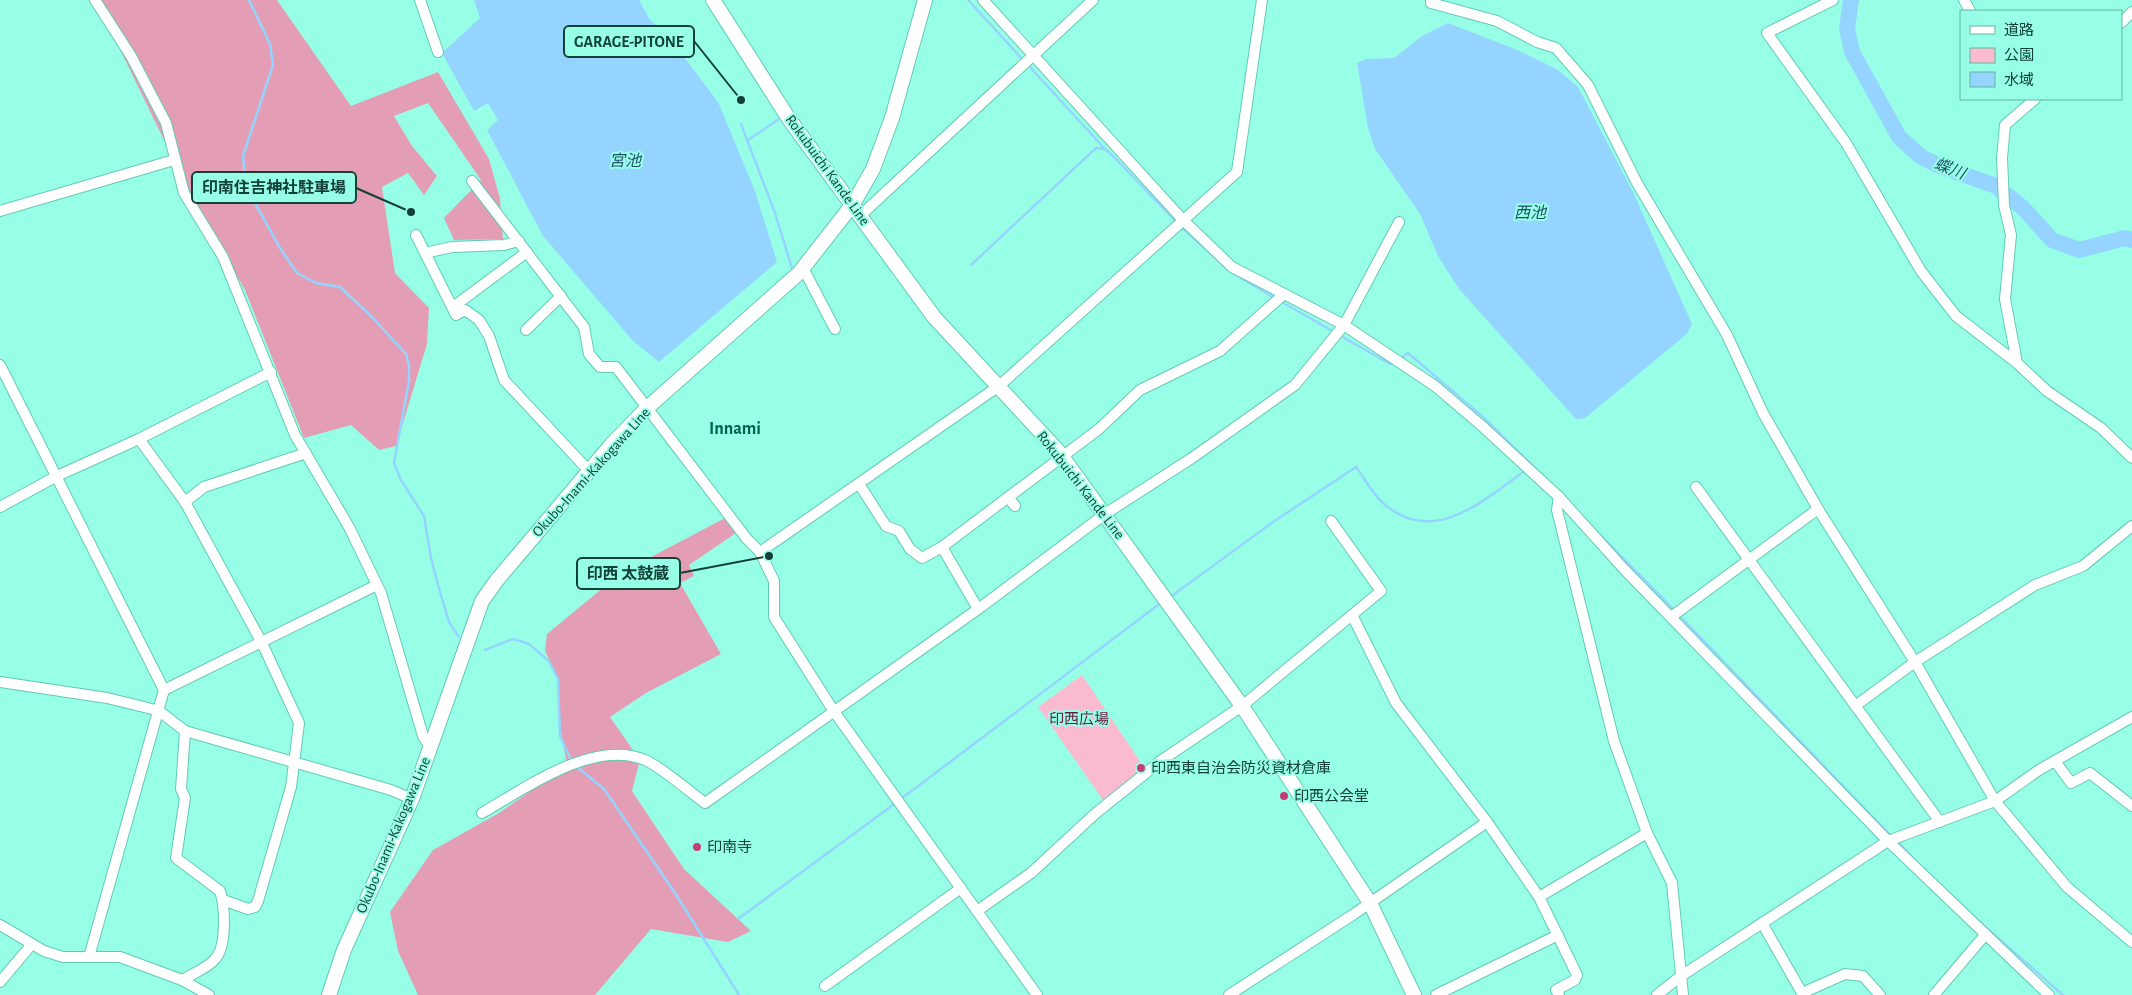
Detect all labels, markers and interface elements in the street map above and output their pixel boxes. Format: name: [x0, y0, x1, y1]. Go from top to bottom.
legend: [1960, 10, 2122, 100]
text: 道路: [2004, 22, 2034, 38]
callout: GARAGE-PITONE: [564, 26, 694, 57]
text: GARAGE-PITONE: [574, 34, 684, 50]
text: 公園: [2004, 47, 2034, 63]
text: 水域: [2004, 72, 2034, 88]
street label: Rokubuichi Kande Line: [783, 112, 873, 228]
water label: 宮池: [609, 152, 643, 169]
water label: 蝶川: [1932, 155, 1970, 183]
callout: 印南住吉神社駐車場: [192, 172, 356, 203]
text: 印南住吉神社駐車場: [202, 178, 346, 196]
water label: 西池: [1514, 204, 1548, 221]
street label: Okubo-Inami-Kakogawa Line: [530, 405, 653, 540]
district label: Innami: [709, 420, 761, 438]
street label: Rokubuichi Kande Line: [1034, 428, 1127, 542]
callout: 印西 太鼓蔵: [577, 558, 680, 589]
text: 印西 太鼓蔵: [587, 565, 669, 582]
park label: 印西広場: [1049, 711, 1109, 727]
street label: Okubo-Inami-Kakogawa Line: [354, 755, 433, 915]
place label: 印西東自治会防災資材倉庫: [1151, 759, 1331, 776]
marker: 印西東自治会防災資材倉庫: [1135, 762, 1147, 774]
place label: 印西公会堂: [1294, 788, 1369, 804]
marker: 印西公会堂: [1278, 790, 1290, 802]
place label: 印南寺: [707, 839, 752, 855]
marker: 印南寺: [691, 841, 703, 853]

